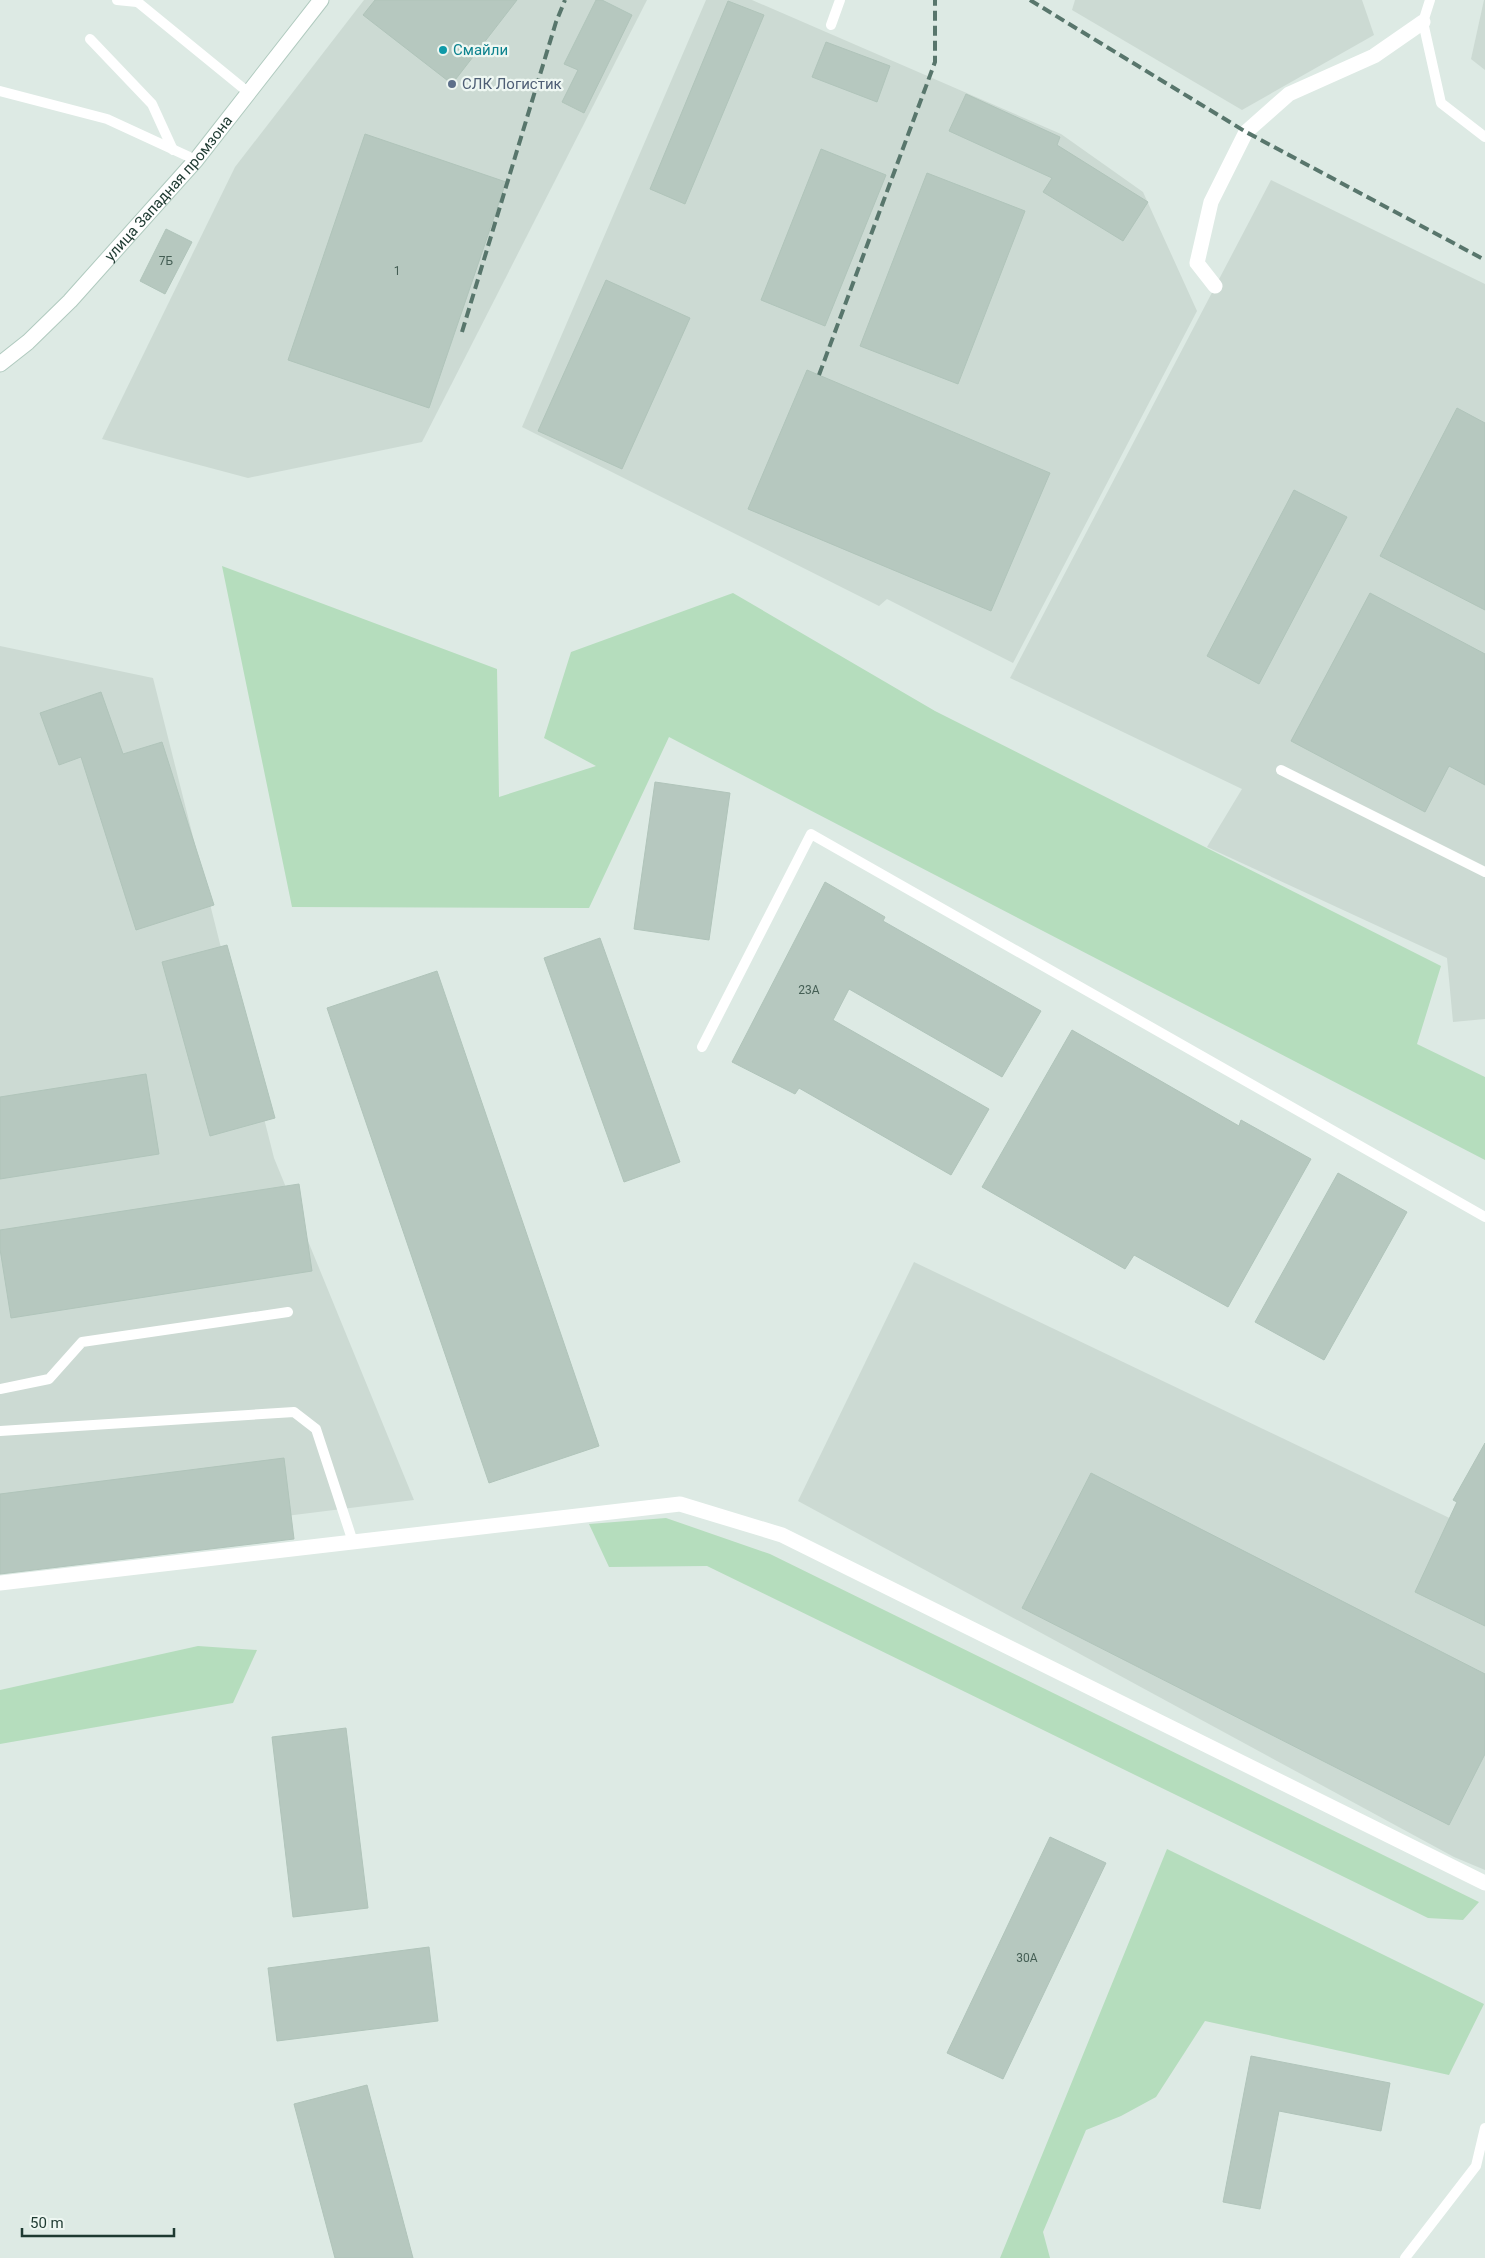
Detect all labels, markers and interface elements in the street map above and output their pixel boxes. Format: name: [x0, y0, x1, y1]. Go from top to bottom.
place label: Смайли: [453, 41, 508, 59]
marker: Смайли: [437, 44, 449, 56]
place label: СЛК Логистик: [462, 75, 562, 93]
marker: СЛК Логистик: [446, 78, 458, 90]
street label: улица Западная промзона: [101, 112, 236, 265]
house number: 7Б: [159, 254, 174, 268]
house number: 1: [394, 264, 400, 278]
house number: 23А: [798, 983, 820, 997]
house number: 30А: [1016, 1951, 1038, 1965]
scale bar: [22, 2206, 175, 2238]
text: 50 m: [30, 2214, 64, 2232]

